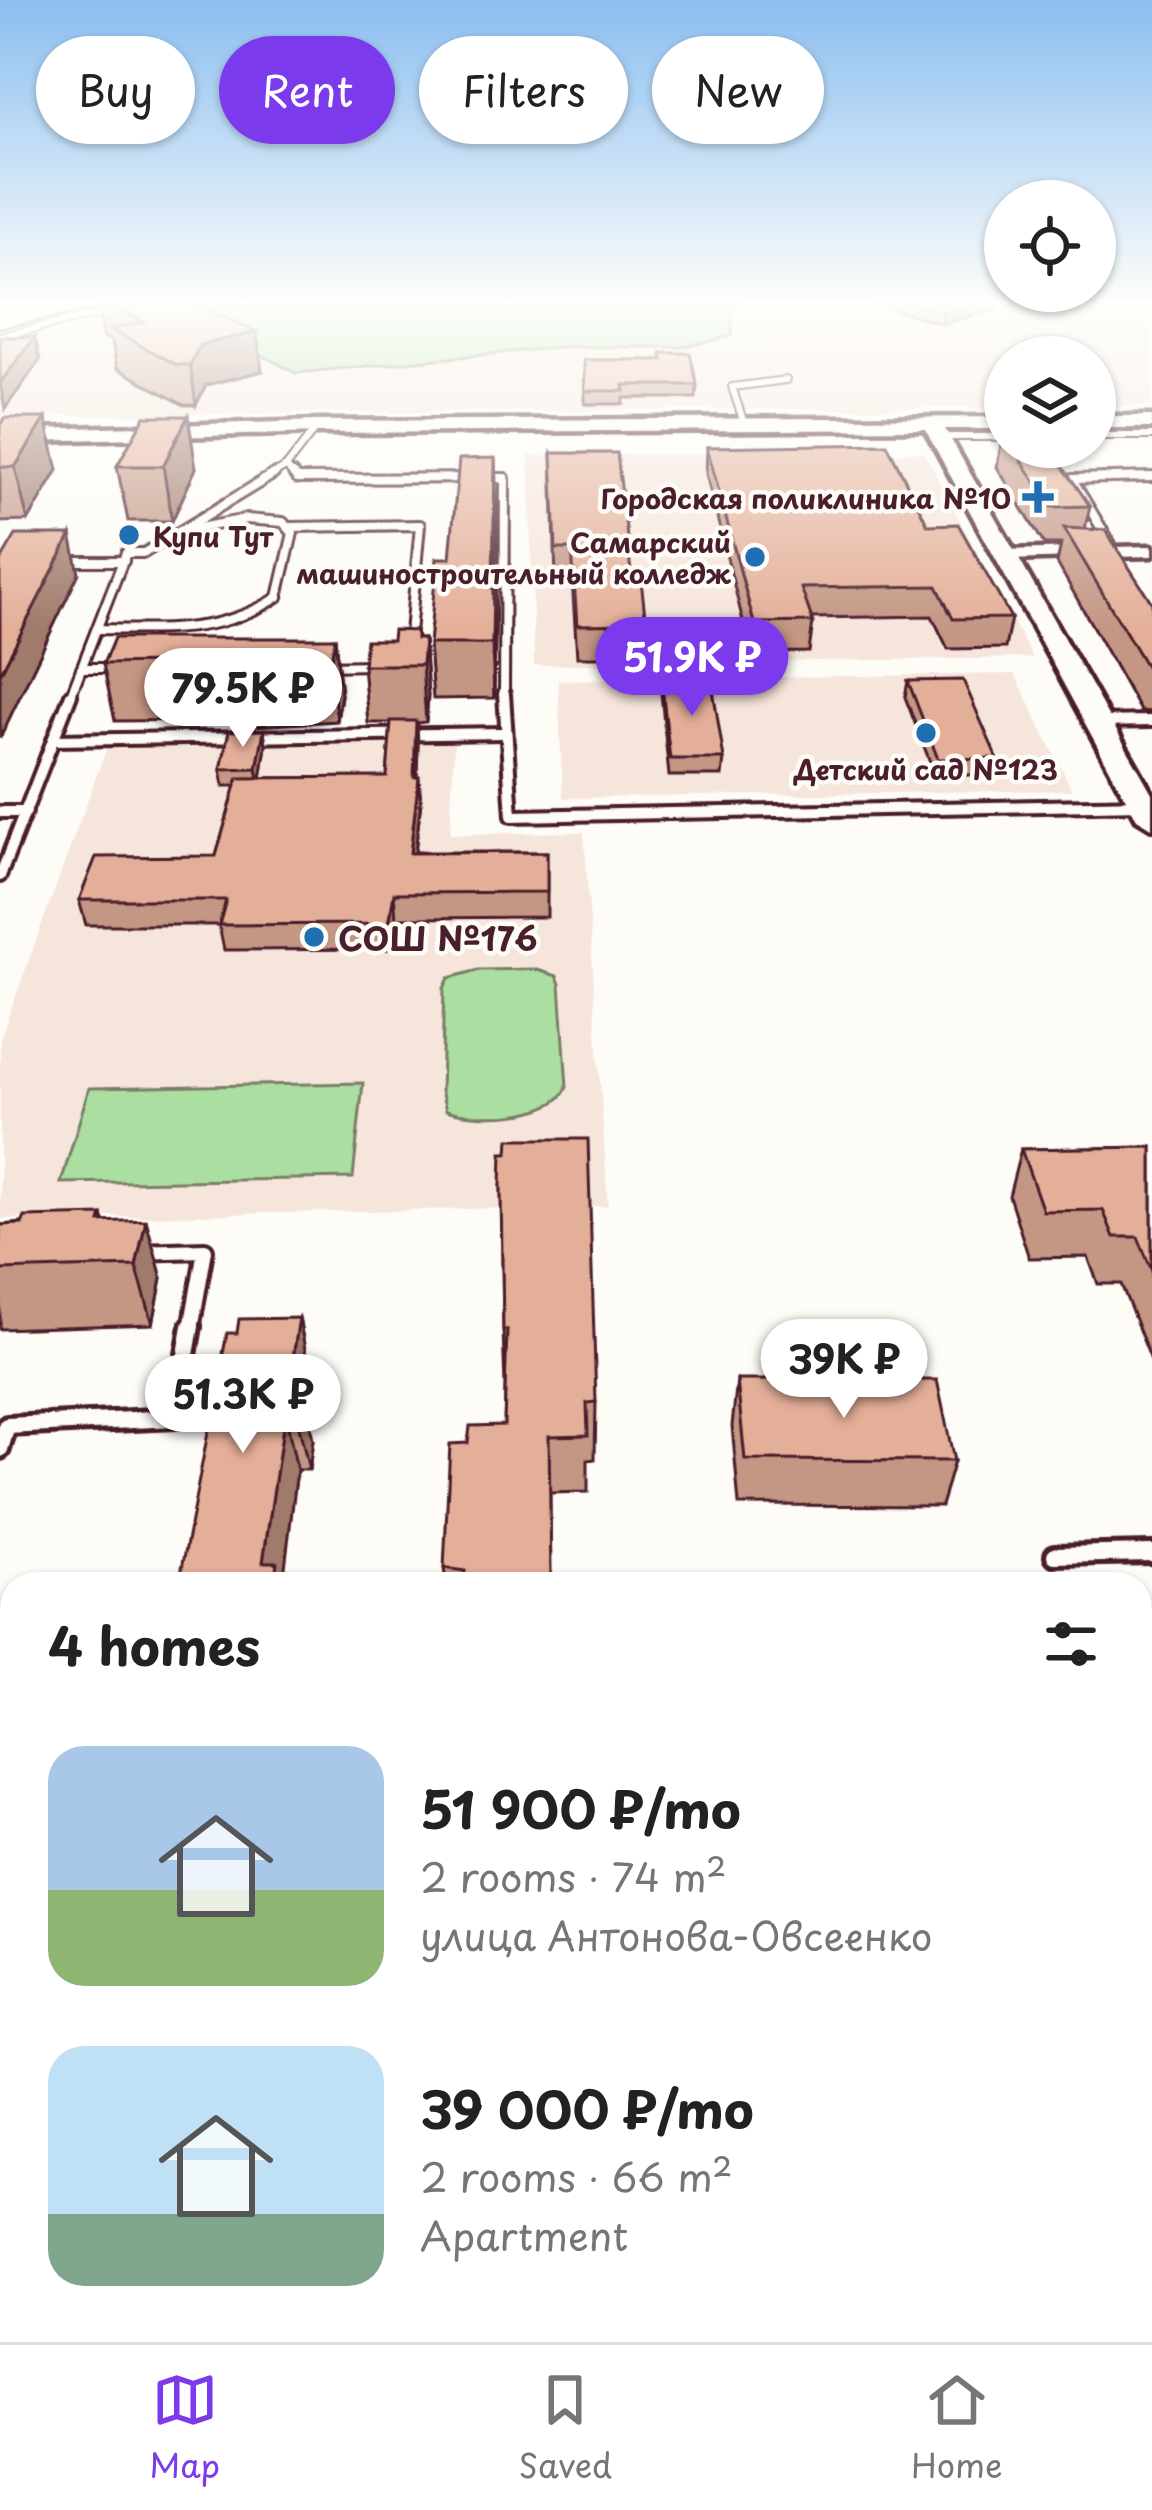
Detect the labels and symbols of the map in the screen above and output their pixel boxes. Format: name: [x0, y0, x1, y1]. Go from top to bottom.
place label: Городская поликлиника №10: [600, 477, 1011, 518]
marker: Городская поликлиника №10: [1022, 481, 1054, 513]
place label: Купи Тут: [153, 515, 274, 556]
place label: Самарский машиностроительный колледж: [296, 521, 731, 593]
marker: Купи Тут: [116, 522, 142, 548]
marker: Самарский машиностроительный колледж: [742, 544, 768, 570]
pin: 51.9K ₽: [581, 617, 803, 719]
pin: 79.5K ₽: [132, 648, 354, 750]
marker: Детский сад №123: [913, 720, 939, 746]
place label: Детский сад №123: [793, 748, 1058, 789]
place label: СОШ №176: [338, 912, 538, 962]
marker: СОШ №176: [301, 924, 327, 950]
pin: 39K ₽: [760, 1319, 928, 1421]
pin: 51.3K ₽: [132, 1354, 354, 1456]

